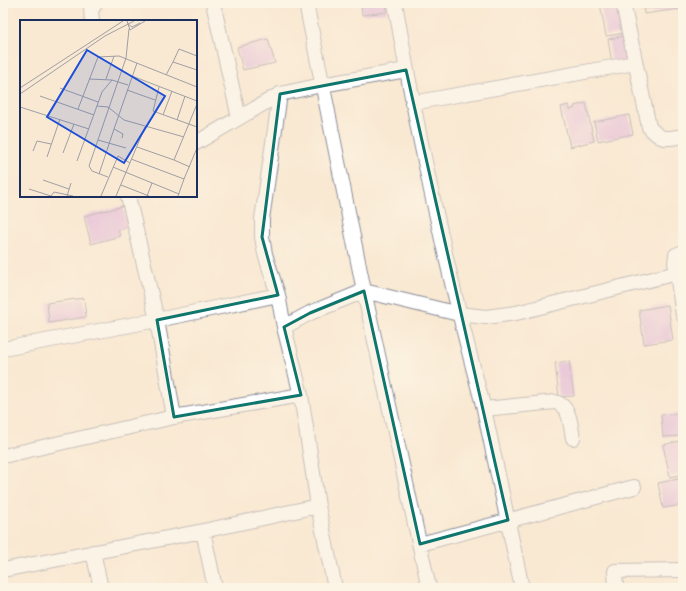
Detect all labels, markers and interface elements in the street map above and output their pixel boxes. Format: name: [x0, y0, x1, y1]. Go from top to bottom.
inset map: [20, 20, 197, 197]

